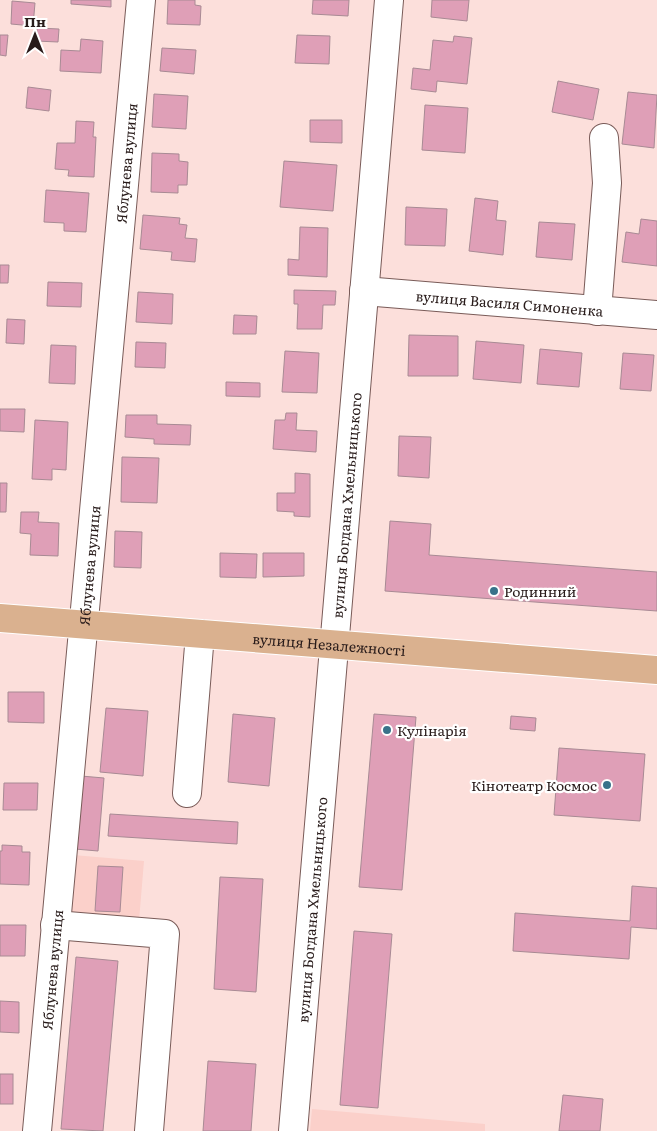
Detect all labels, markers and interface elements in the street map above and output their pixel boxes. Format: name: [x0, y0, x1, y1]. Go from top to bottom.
north arrow: [10, 10, 60, 60]
text: Пн: [24, 11, 46, 31]
street label: Яблунева вулиця: [111, 102, 141, 224]
street label: вулиця Василя Симоненка: [415, 285, 605, 321]
street label: вулиця Богдана Хмельницького: [327, 391, 366, 619]
street label: Яблунева вулиця: [74, 504, 104, 626]
place label: Родинний: [504, 581, 576, 601]
marker: Родинний: [488, 585, 500, 597]
street label: вулиця Незалежності: [252, 628, 407, 660]
place label: Кулінарія: [397, 720, 467, 740]
marker: Кулінарія: [381, 724, 393, 736]
place label: Кінотеатр Космос: [471, 775, 597, 795]
marker: Кінотеатр Космос: [601, 779, 613, 791]
street label: вулиця Богдана Хмельницького: [292, 796, 331, 1024]
street label: Яблунева вулиця: [36, 909, 67, 1031]

